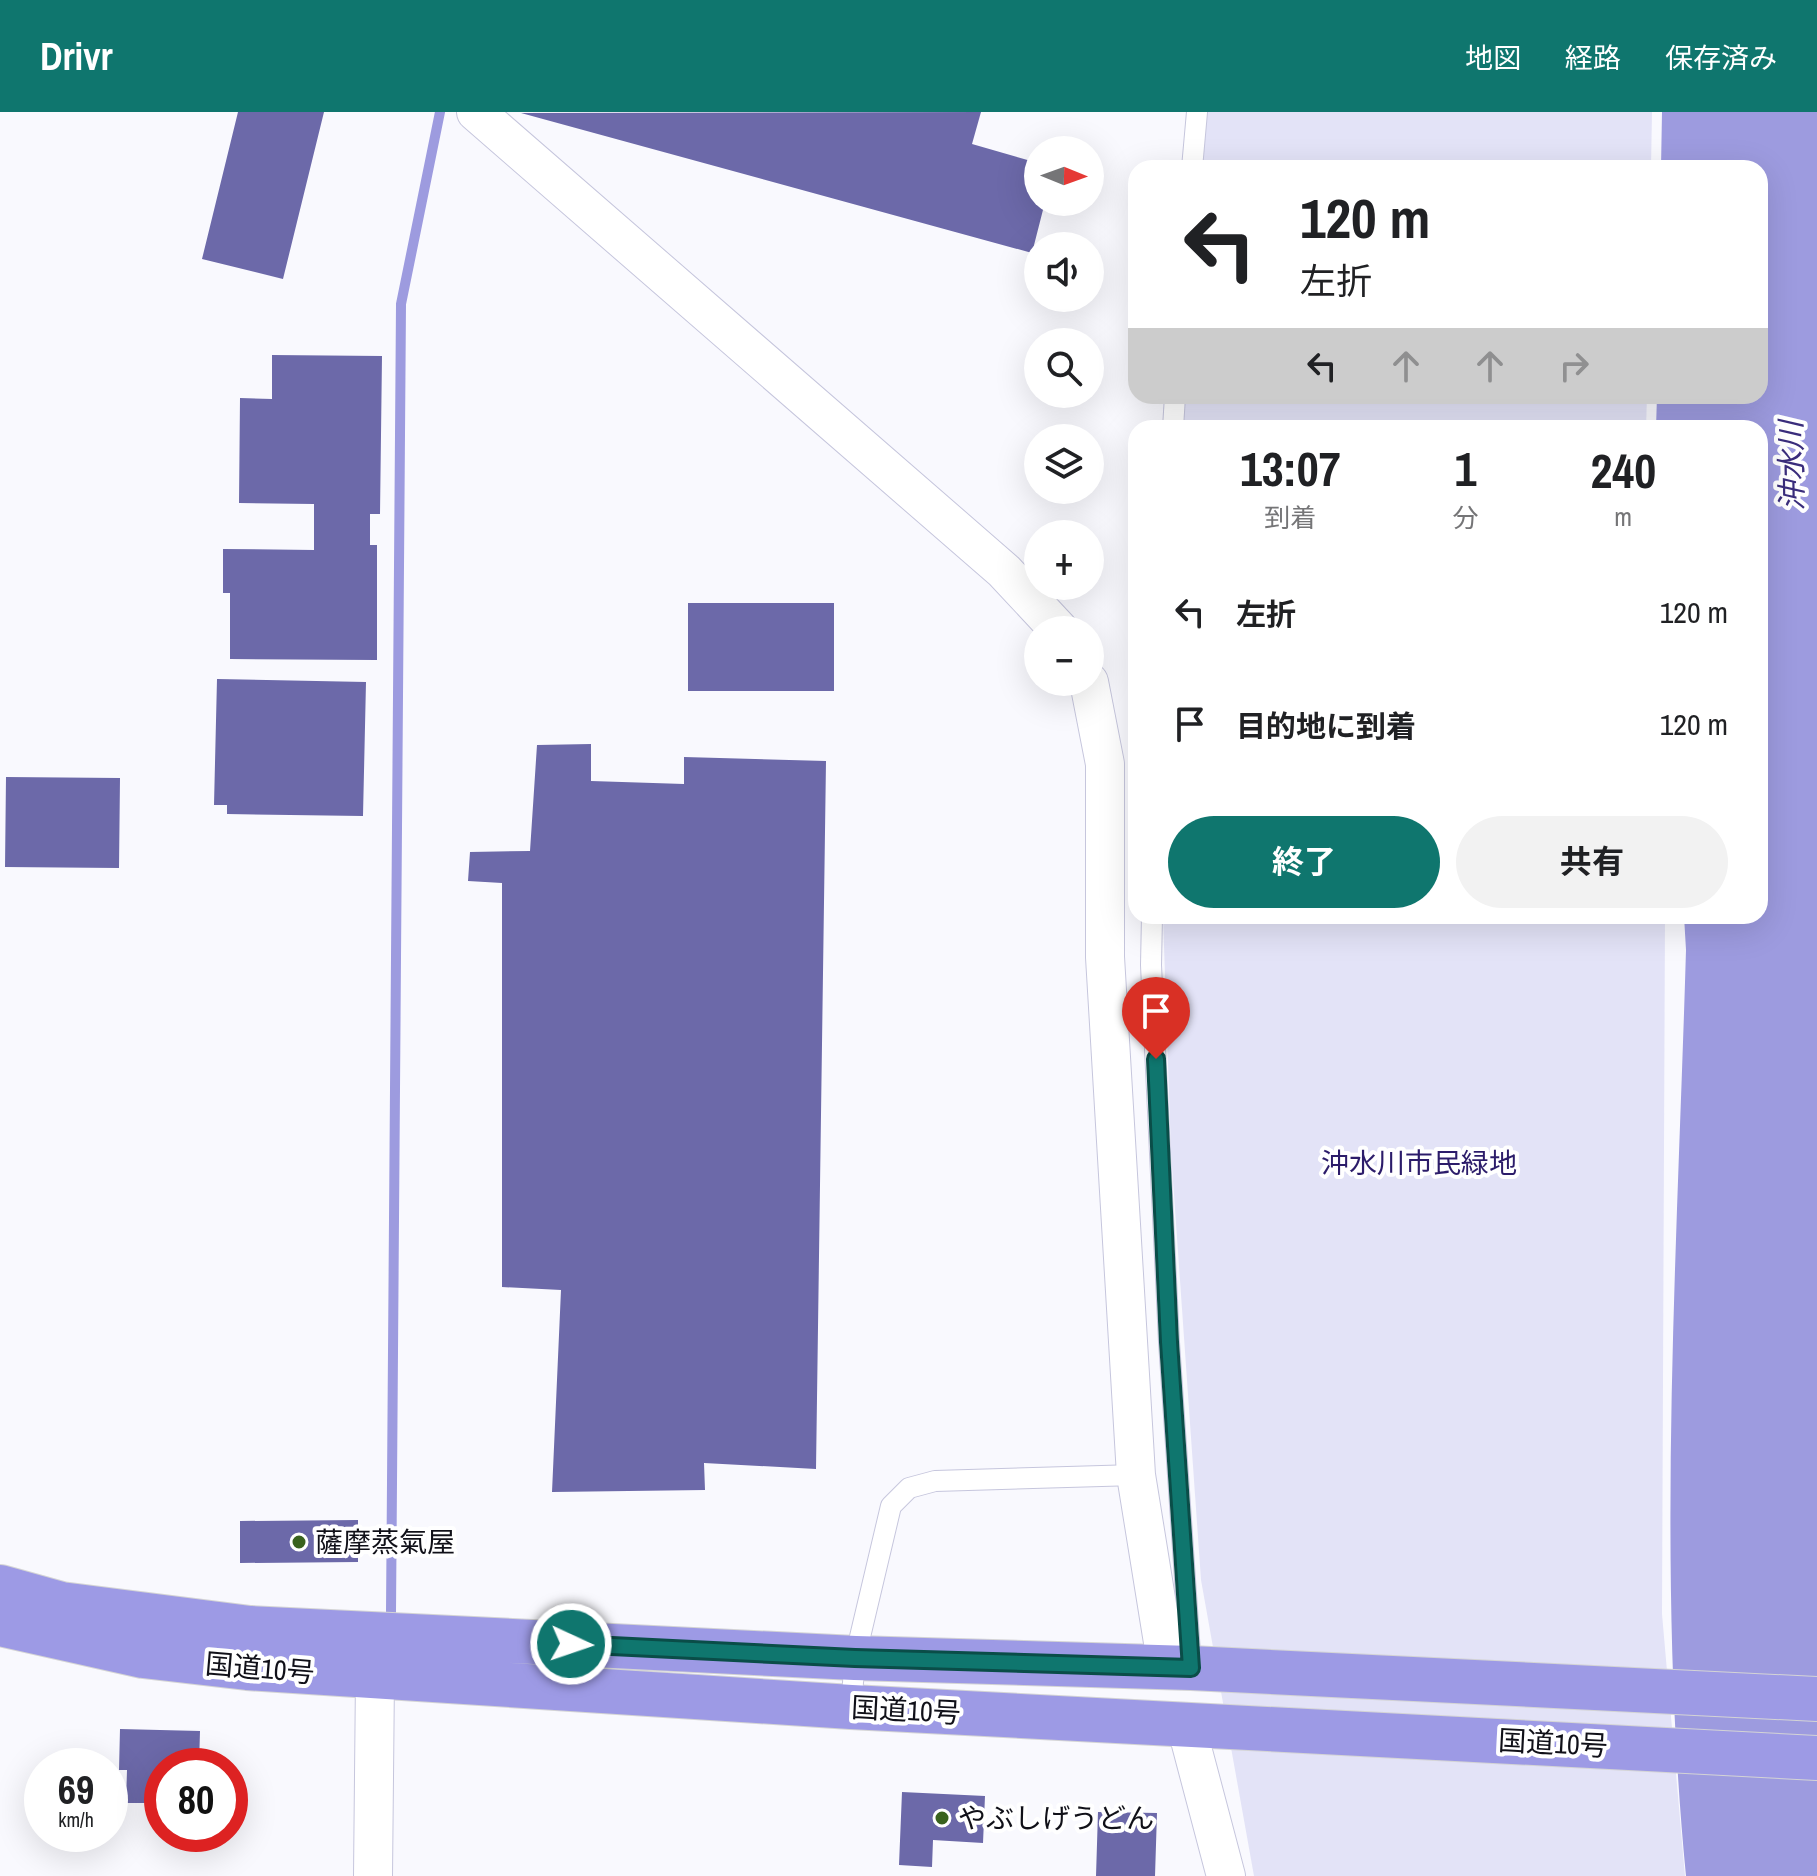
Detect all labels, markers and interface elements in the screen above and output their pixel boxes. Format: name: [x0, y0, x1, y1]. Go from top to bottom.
text: Drivr: [40, 31, 113, 82]
text: 地図: [1465, 39, 1521, 77]
text: 経路: [1565, 39, 1621, 77]
text: 保存済み: [1665, 39, 1777, 77]
north arrow: [1024, 136, 1104, 216]
map controls: [1024, 136, 1104, 696]
text: 120 m: [1300, 180, 1430, 255]
icon: left: [1168, 192, 1272, 296]
button: sound: [1024, 232, 1104, 312]
text: 左折: [1300, 257, 1372, 305]
button: search: [1024, 328, 1104, 408]
icon: left: [1300, 344, 1344, 388]
icon: ahead: [1384, 344, 1428, 388]
icon: ahead: [1468, 344, 1512, 388]
icon: right: [1552, 344, 1596, 388]
water label: 沖水川: [1770, 418, 1812, 511]
button: layers: [1024, 424, 1104, 504]
text: 13:07: [1240, 436, 1341, 501]
text: 1: [1455, 436, 1476, 501]
text: 240: [1590, 438, 1656, 503]
text: m: [1614, 499, 1632, 534]
text: 到着: [1264, 500, 1316, 535]
text: 分: [1452, 500, 1478, 535]
button: +: [1024, 520, 1104, 600]
icon: left: [1168, 590, 1212, 634]
text: 120 m: [1660, 592, 1728, 632]
text: 左折: [1236, 594, 1296, 634]
button: −: [1024, 616, 1104, 696]
icon: arrive: [1168, 702, 1212, 746]
text: 120 m: [1660, 704, 1728, 744]
text: 目的地に到着: [1236, 706, 1416, 746]
button: 終了: [1168, 816, 1440, 908]
button: 共有: [1456, 816, 1728, 908]
pin: [1122, 977, 1190, 1059]
icon: arrive: [1134, 989, 1178, 1033]
park label: 沖水川市民緑地: [1321, 1144, 1517, 1182]
place label: 薩摩蒸氣屋: [315, 1523, 455, 1561]
marker: 薩摩蒸氣屋: [290, 1533, 308, 1551]
position arrow: [529, 1602, 613, 1686]
street label: 国道10号: [204, 1644, 316, 1692]
street label: 国道10号: [850, 1688, 962, 1732]
street label: 国道10号: [1497, 1721, 1609, 1765]
speed limit sign: 80: [144, 1748, 248, 1852]
text: 69: [58, 1763, 94, 1816]
place label: やぶしげうどん: [958, 1799, 1154, 1837]
text: km/h: [58, 1806, 94, 1833]
marker: やぶしげうどん: [933, 1809, 951, 1827]

